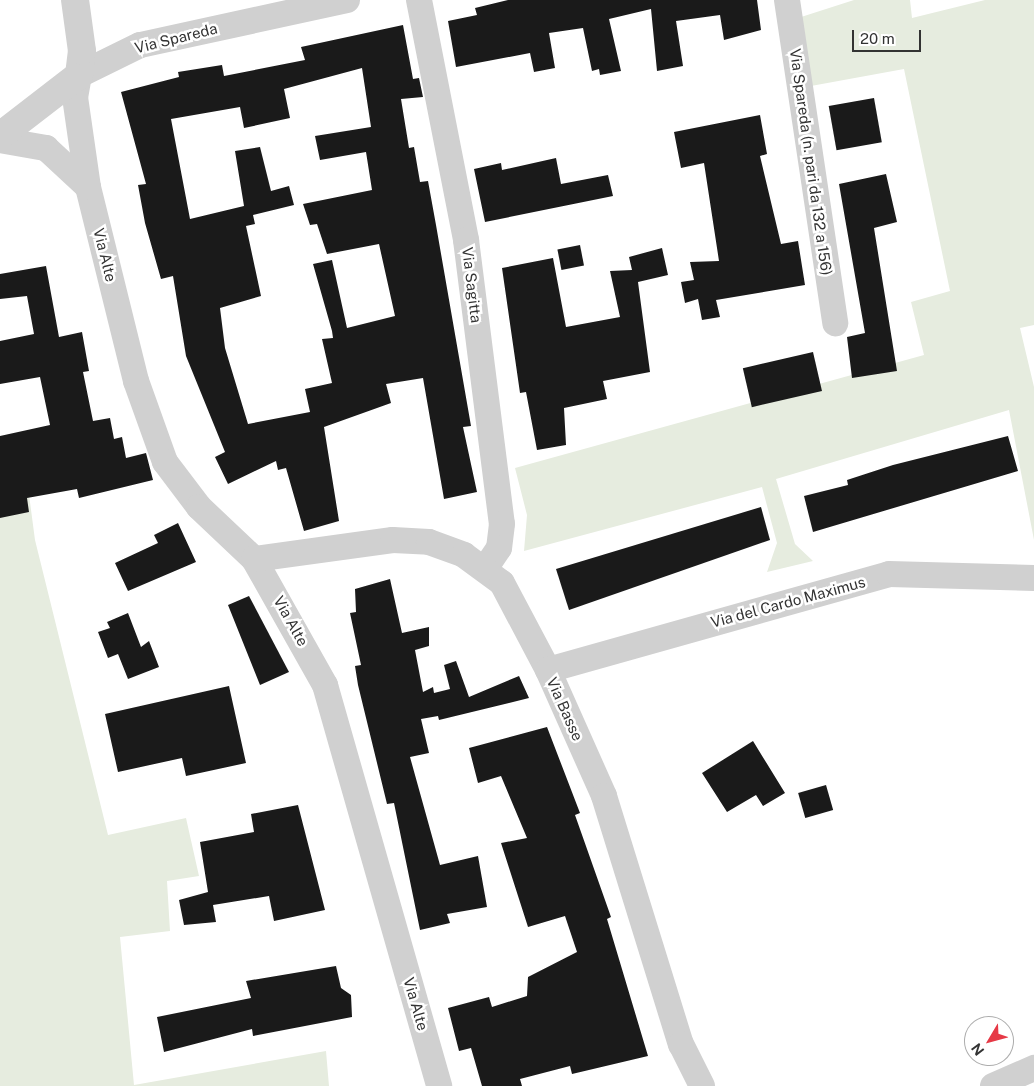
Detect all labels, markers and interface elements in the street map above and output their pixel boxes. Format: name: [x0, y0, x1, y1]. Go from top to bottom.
street label: Via Spareda: [133, 19, 219, 57]
scale bar: [854, 20, 923, 52]
text: 20 m: [860, 30, 895, 47]
street label: Via Spareda (n. pari da 132 a 156): [786, 47, 836, 277]
street label: Via Alte: [90, 226, 120, 284]
street label: Via Sagitta: [458, 246, 486, 324]
street label: Via del Cardo Maximus: [709, 573, 867, 631]
street label: Via Alte: [270, 593, 312, 649]
street label: Via Basse: [543, 674, 587, 744]
street label: Via Alte: [400, 975, 432, 1033]
north arrow: [964, 1016, 1014, 1066]
text: N: [968, 1040, 988, 1059]

